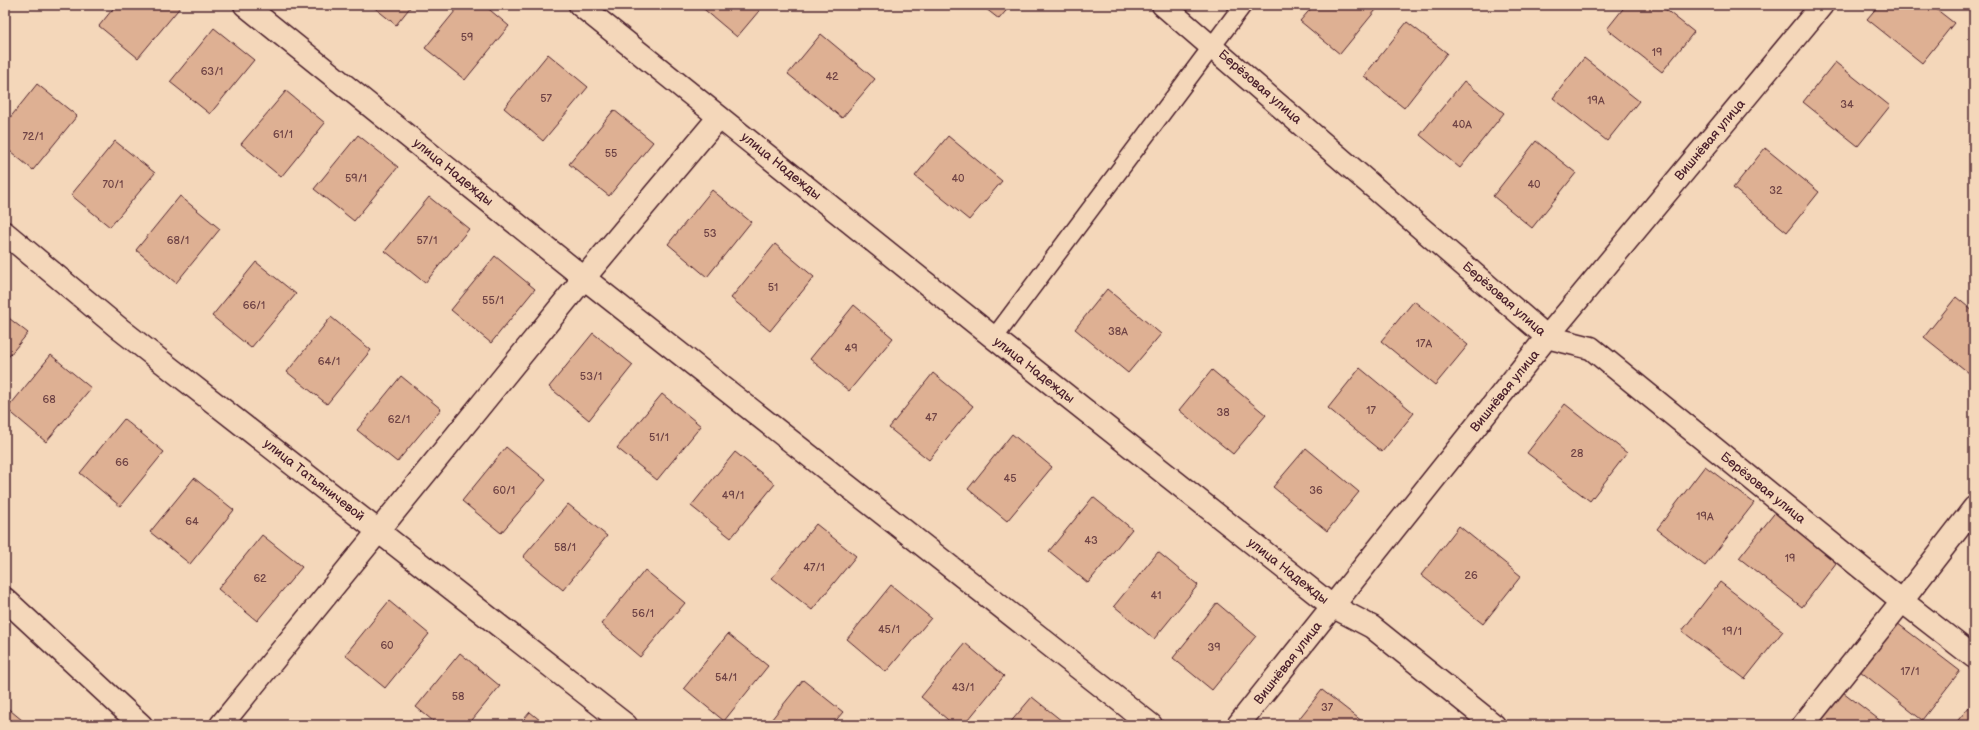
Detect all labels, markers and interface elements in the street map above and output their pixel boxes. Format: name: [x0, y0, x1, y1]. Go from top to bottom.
house number: 59: [461, 31, 473, 44]
house number: 19: [1652, 46, 1662, 59]
street label: Берёзовая улица: [1215, 47, 1305, 128]
house number: 63/1: [201, 65, 223, 78]
house number: 42: [825, 70, 839, 83]
house number: 57: [540, 92, 552, 105]
house number: 19А: [1587, 94, 1605, 107]
street label: Вишнёвая улица: [1671, 96, 1749, 184]
house number: 34: [1840, 98, 1854, 111]
house number: 40А: [1452, 118, 1472, 131]
house number: 61/1: [273, 128, 293, 141]
street label: улица Надежды: [738, 129, 824, 203]
house number: 72/1: [22, 130, 44, 143]
street label: улица Надежды: [410, 135, 496, 209]
house number: 55: [605, 147, 617, 160]
house number: 59/1: [345, 172, 367, 185]
house number: 40: [951, 172, 965, 185]
house number: 70/1: [102, 178, 124, 191]
house number: 40: [1527, 178, 1541, 191]
house number: 32: [1769, 184, 1783, 197]
house number: 53: [703, 227, 717, 240]
house number: 68/1: [167, 234, 189, 247]
house number: 57/1: [417, 234, 437, 247]
street label: Берёзовая улица: [1459, 259, 1549, 340]
house number: 51: [768, 281, 778, 294]
house number: 55/1: [482, 294, 504, 307]
house number: 66/1: [243, 299, 265, 312]
house number: 38А: [1108, 325, 1128, 338]
street label: улица Надежды: [990, 333, 1078, 407]
house number: 17А: [1416, 337, 1432, 350]
house number: 49: [844, 342, 858, 355]
street label: Вишнёвая улица: [1467, 346, 1543, 435]
house number: 64/1: [318, 355, 340, 368]
house number: 53/1: [580, 370, 602, 383]
house number: 68: [42, 393, 56, 406]
house number: 17: [1366, 404, 1376, 417]
house number: 38: [1216, 406, 1230, 419]
house number: 47: [925, 411, 938, 424]
house number: 62/1: [388, 413, 410, 426]
house number: 51/1: [649, 431, 669, 444]
street label: улица Татьяничевой: [260, 436, 368, 524]
house number: 28: [1571, 447, 1583, 460]
street label: Берёзовая улица: [1717, 449, 1809, 527]
house number: 66: [115, 456, 129, 469]
house number: 45: [1003, 472, 1017, 485]
house number: 60/1: [493, 484, 515, 497]
house number: 36: [1309, 484, 1323, 497]
house number: 49/1: [722, 489, 744, 502]
house number: 19А: [1696, 510, 1714, 523]
house number: 64: [185, 515, 199, 528]
house number: 43: [1084, 534, 1098, 547]
street label: улица Надежды: [1244, 534, 1332, 608]
house number: 58/1: [554, 541, 576, 554]
house number: 19: [1785, 552, 1795, 565]
house number: 47/1: [803, 561, 825, 574]
house number: 26: [1464, 569, 1478, 582]
house number: 62: [253, 572, 267, 585]
house number: 41: [1151, 589, 1161, 602]
house number: 56/1: [632, 607, 654, 620]
street label: Вишнёвая улица: [1251, 618, 1326, 708]
house number: 45/1: [878, 623, 900, 636]
house number: 19/1: [1722, 625, 1742, 638]
house number: 60: [380, 639, 394, 652]
house number: 39: [1207, 641, 1221, 654]
house number: 17/1: [1901, 665, 1919, 678]
house number: 54/1: [715, 671, 737, 684]
house number: 43/1: [952, 681, 974, 694]
house number: 58: [452, 690, 464, 703]
house number: 37: [1321, 701, 1334, 714]

